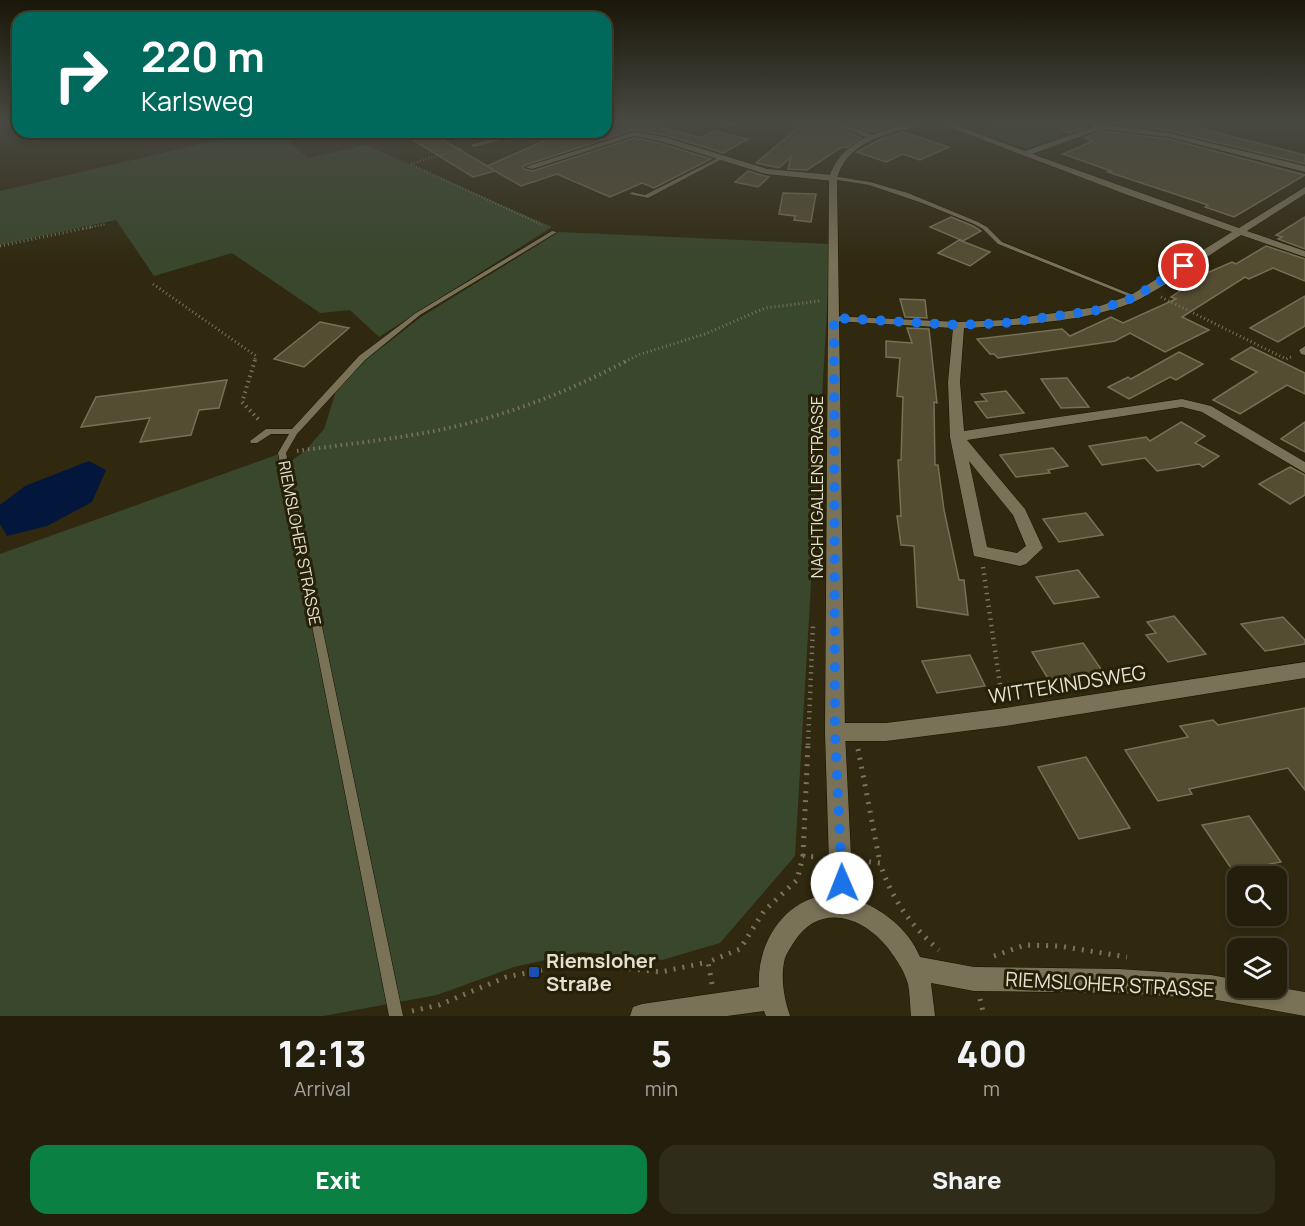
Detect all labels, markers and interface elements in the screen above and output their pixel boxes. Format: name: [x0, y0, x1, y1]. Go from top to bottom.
text: 220 m: [141, 27, 265, 85]
icon: right: [42, 36, 120, 114]
text: Karlsweg: [141, 82, 254, 119]
pin: [1158, 240, 1209, 291]
icon: arrive: [1167, 249, 1200, 282]
street label: NACHTIGALLENSTRASSE: [806, 396, 828, 578]
street label: RIEMSLOHER STRASSE: [273, 459, 327, 627]
street label: WITTEKINDSWEG: [986, 658, 1148, 710]
position arrow: [810, 851, 874, 915]
map controls: [1227, 866, 1287, 998]
button: search: [1227, 866, 1287, 926]
button: layers: [1227, 938, 1287, 998]
place label: Riemsloher Straße: [546, 947, 656, 997]
marker: Riemsloher Straße: [527, 965, 541, 979]
street label: RIEMSLOHER STRASSE: [1005, 965, 1215, 1003]
text: 12:13: [278, 1029, 367, 1078]
text: 5: [651, 1029, 672, 1078]
text: 400: [956, 1029, 1027, 1078]
text: Arrival: [294, 1075, 351, 1102]
text: min: [645, 1075, 678, 1102]
text: m: [983, 1075, 1000, 1102]
button: Exit: [30, 1145, 647, 1214]
button: Share: [659, 1145, 1275, 1214]

